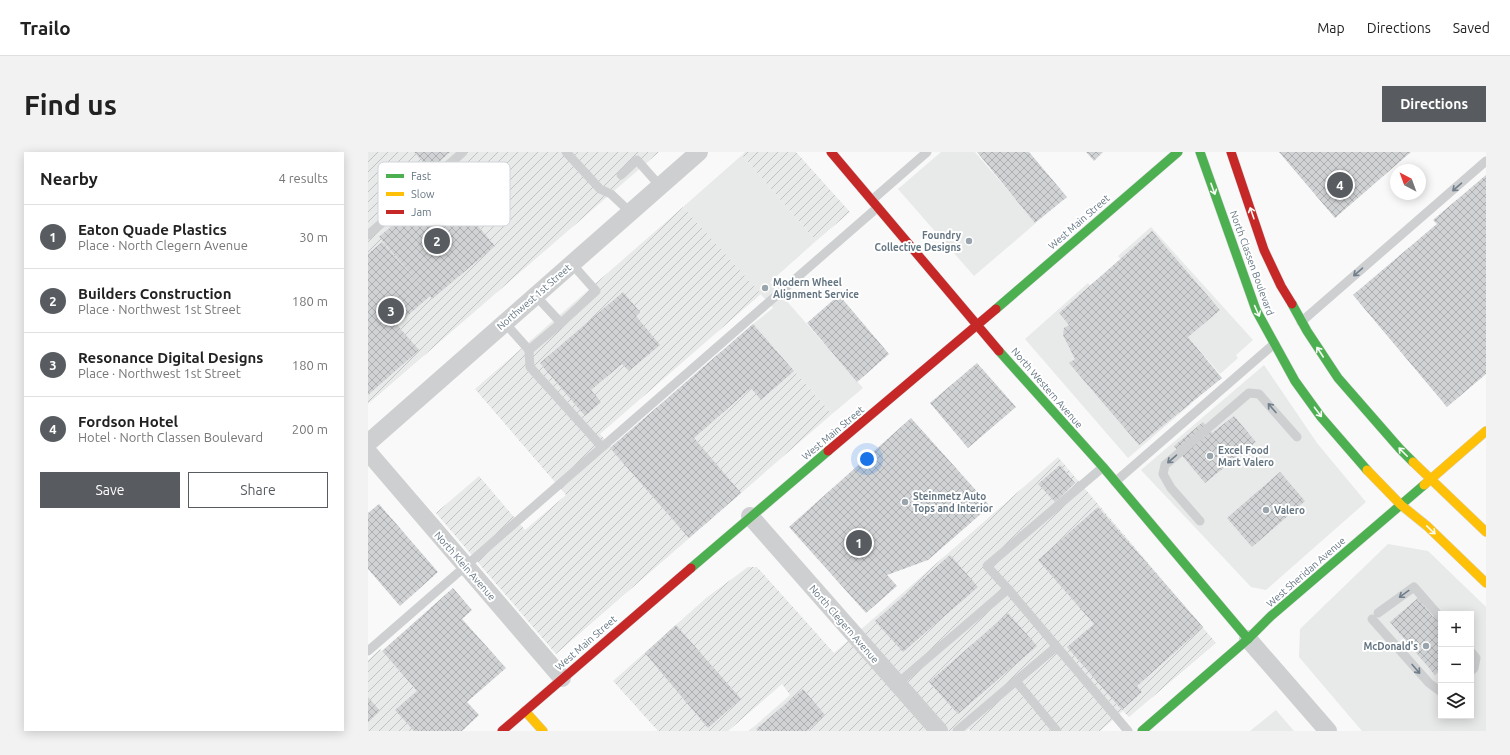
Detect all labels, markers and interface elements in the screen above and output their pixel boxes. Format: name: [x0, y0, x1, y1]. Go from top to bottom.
text: Trailo: [20, 17, 71, 39]
text: Map: [1317, 20, 1345, 36]
text: Directions: [1367, 20, 1431, 36]
text: Saved: [1453, 20, 1490, 36]
button: Directions: [1382, 86, 1486, 122]
text: Find us: [24, 89, 117, 120]
legend: [378, 162, 510, 226]
north arrow: [1390, 164, 1426, 200]
text: Nearby: [40, 169, 98, 188]
text: Fast: [411, 170, 432, 182]
pin: 4: [1327, 170, 1353, 200]
text: 4 results: [278, 171, 328, 185]
one-way arrow: [1210, 182, 1217, 195]
one-way arrow: [1451, 182, 1462, 191]
text: Slow: [411, 188, 435, 200]
street label: West Main Street: [1046, 192, 1112, 252]
text: Jam: [411, 206, 432, 218]
one-way arrow: [1247, 208, 1255, 220]
street label: North Classen Boulevard: [1228, 209, 1276, 317]
text: Eaton Quade Plastics: [78, 221, 227, 238]
pin: 2: [424, 226, 450, 256]
text: 1: [49, 230, 57, 244]
text: 30 m: [299, 230, 328, 244]
place label: Foundry Collective Designs: [875, 230, 962, 253]
marker: Foundry Collective Designs: [964, 236, 974, 246]
text: Place · North Clegern Avenue: [78, 238, 248, 252]
street label: Northwest 1st Street: [495, 262, 573, 332]
one-way arrow: [1353, 268, 1364, 277]
place label: Modern Wheel Alignment Service: [773, 277, 859, 300]
marker: Modern Wheel Alignment Service: [760, 283, 770, 293]
text: Builders Construction: [78, 285, 231, 302]
text: 2: [49, 294, 57, 308]
text: 180 m: [292, 294, 328, 308]
pin: 3: [378, 296, 404, 326]
text: Place · Northwest 1st Street: [78, 302, 241, 316]
one-way arrow: [1254, 305, 1261, 317]
street label: North Western Avenue: [1009, 346, 1085, 430]
one-way arrow: [1316, 346, 1324, 358]
text: Resonance Digital Designs: [78, 349, 263, 366]
text: 3: [49, 358, 57, 372]
text: 180 m: [292, 358, 328, 372]
text: Place · Northwest 1st Street: [78, 366, 241, 380]
one-way arrow: [1267, 403, 1276, 413]
street label: West Main Street: [800, 404, 866, 462]
one-way arrow: [1314, 406, 1322, 417]
text: Fordson Hotel: [78, 413, 178, 430]
text: 4: [49, 422, 57, 436]
text: 200 m: [292, 422, 328, 436]
text: Hotel · North Classen Boulevard: [78, 430, 263, 444]
place label: Excel Food Mart Valero: [1218, 445, 1274, 468]
one-way arrow: [1398, 447, 1408, 457]
your location: [857, 449, 877, 469]
marker: Excel Food Mart Valero: [1205, 451, 1215, 461]
one-way arrow: [1167, 454, 1178, 463]
button: Save: [40, 472, 180, 508]
button: Share: [188, 472, 328, 508]
place label: Steinmetz Auto Tops and Interior: [913, 491, 994, 514]
marker: Steinmetz Auto Tops and Interior: [900, 497, 910, 507]
marker: Valero: [1261, 505, 1271, 515]
place label: Valero: [1274, 505, 1305, 516]
one-way arrow: [1426, 525, 1436, 535]
pin: 1: [846, 528, 872, 558]
street label: North Klein Avenue: [432, 530, 498, 602]
street label: West Sheridan Avenue: [1264, 535, 1348, 609]
street label: North Clegern Avenue: [807, 583, 881, 665]
one-way arrow: [1399, 590, 1410, 598]
map controls: [1438, 611, 1474, 719]
button: +: [1438, 611, 1474, 647]
street label: West Main Street: [553, 613, 619, 673]
place label: McDonald's: [1363, 641, 1418, 652]
marker: McDonald's: [1421, 641, 1431, 651]
button: −: [1438, 647, 1474, 683]
one-way arrow: [1412, 664, 1421, 674]
button: layers: [1438, 683, 1474, 719]

